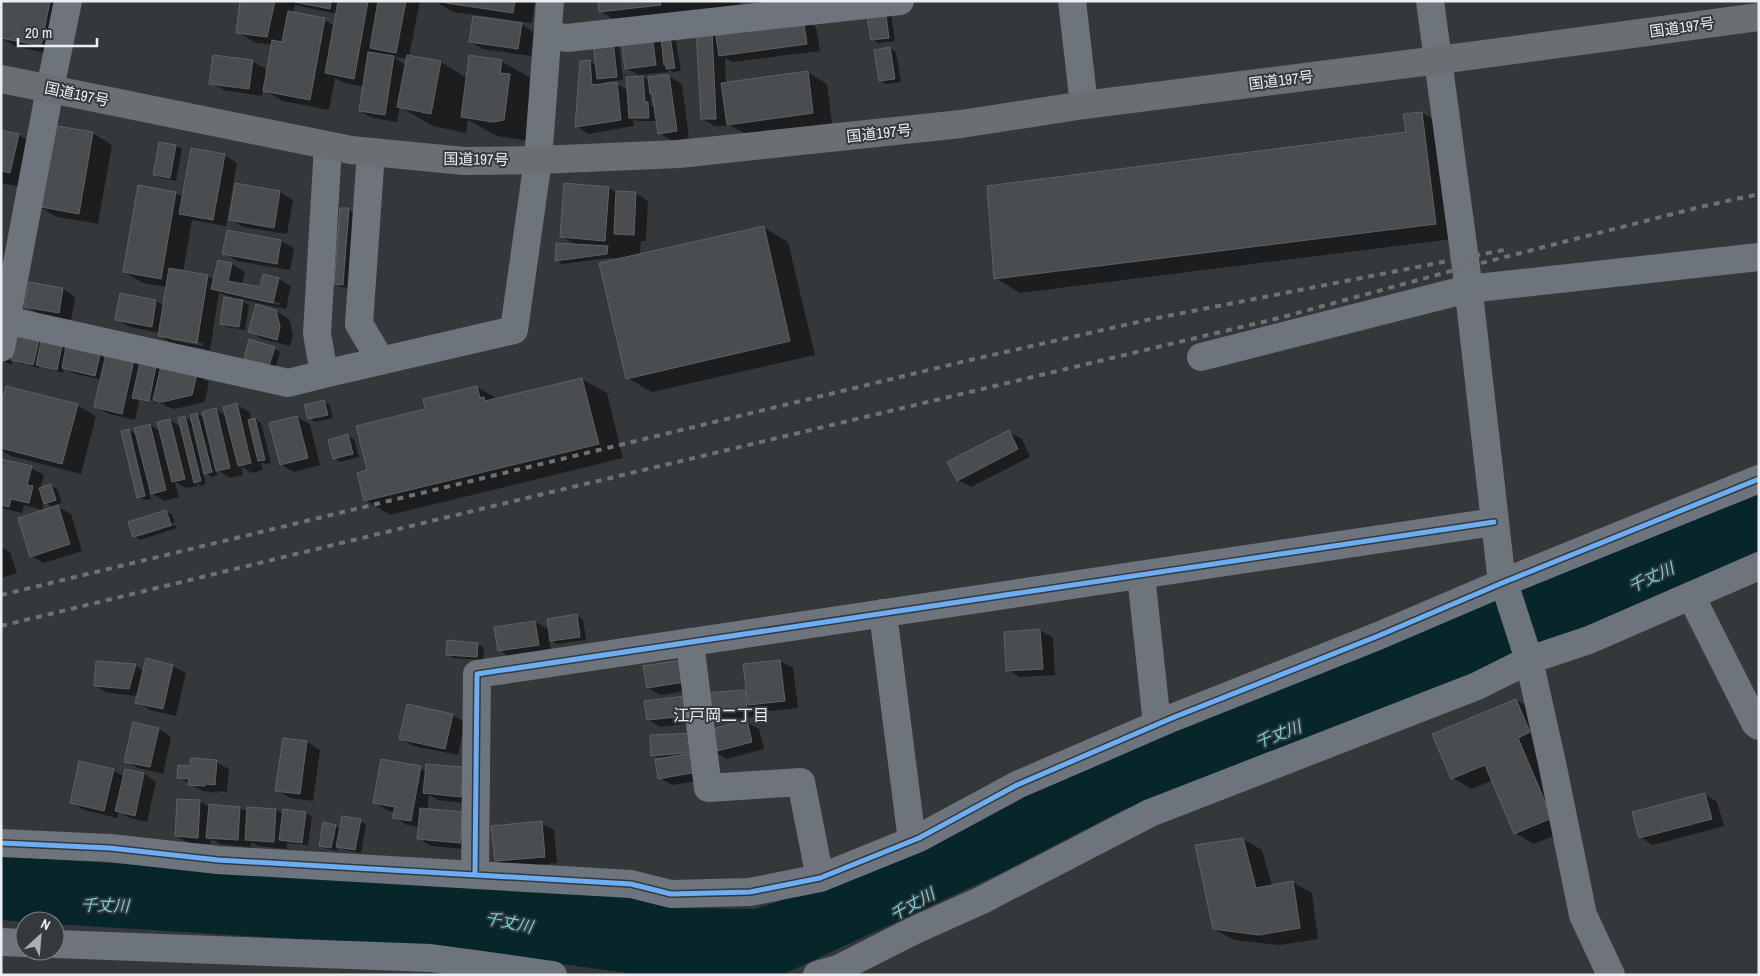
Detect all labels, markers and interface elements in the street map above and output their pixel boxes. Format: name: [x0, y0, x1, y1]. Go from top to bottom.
street label: 国道197号: [1648, 12, 1716, 42]
scale bar: [18, 15, 96, 47]
text: 20 m: [25, 22, 52, 43]
street label: 国道197号: [1247, 66, 1315, 94]
street label: 国道197号: [43, 77, 111, 111]
street label: 国道197号: [845, 119, 913, 147]
street label: 国道197号: [443, 148, 509, 170]
water label: 千丈川: [1625, 556, 1679, 597]
district label: 江戸岡二丁目: [673, 704, 769, 726]
water label: 千丈川: [1252, 714, 1306, 753]
water label: 千丈川: [886, 882, 940, 925]
water label: 千丈川: [81, 894, 131, 916]
water label: 千丈川: [483, 907, 537, 938]
north arrow: [15, 911, 65, 961]
text: N: [38, 914, 53, 934]

